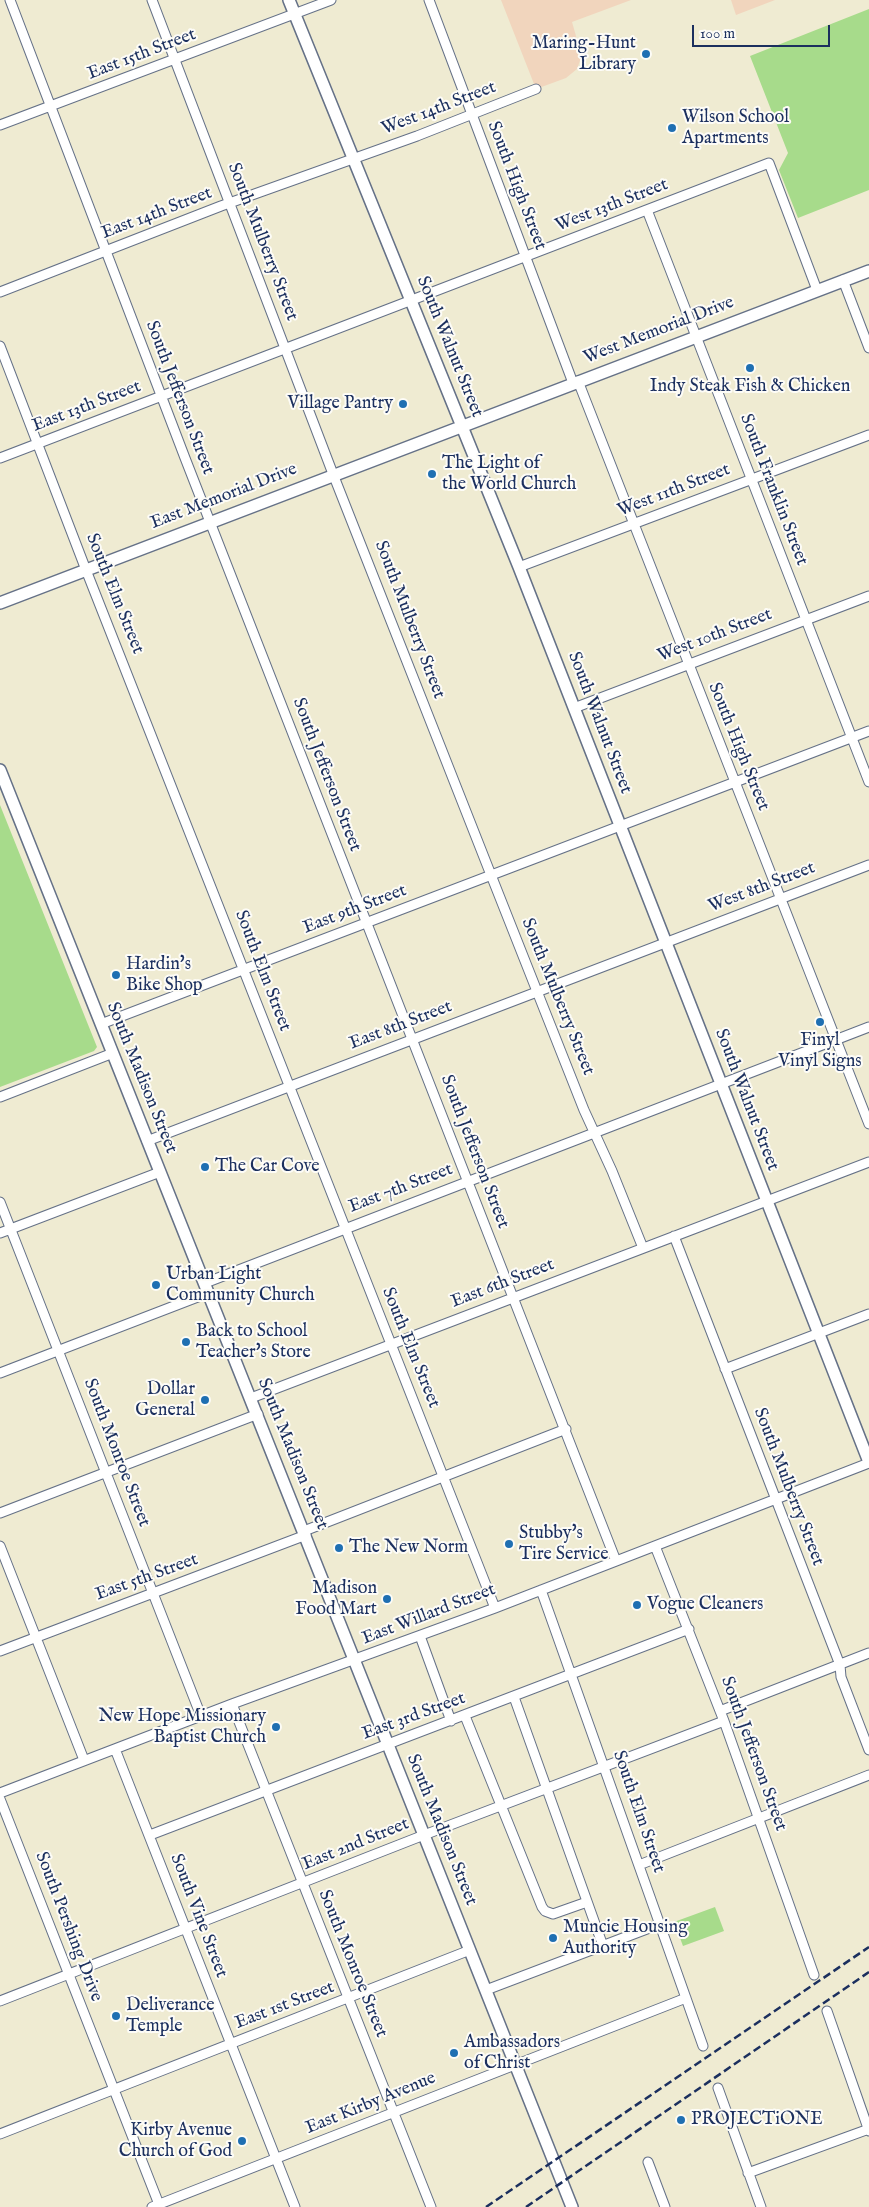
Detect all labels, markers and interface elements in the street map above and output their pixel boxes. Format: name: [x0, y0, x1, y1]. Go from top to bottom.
scale bar: [694, 15, 832, 47]
street label: East 15th Street: [85, 24, 199, 86]
text: 100 m: [700, 24, 735, 43]
place label: Maring-Hunt Library: [532, 33, 636, 76]
marker: Maring-Hunt Library: [640, 48, 652, 60]
street label: West 14th Street: [379, 77, 499, 141]
place label: Wilson School Apartments: [682, 107, 789, 150]
street label: South High Street: [482, 119, 550, 253]
marker: Wilson School Apartments: [666, 122, 678, 134]
street label: South Mulberry Street: [222, 160, 302, 324]
street label: West 13th Street: [553, 175, 671, 237]
street label: East 14th Street: [99, 183, 215, 245]
street label: South Walnut Street: [411, 273, 487, 421]
street label: West Memorial Drive: [581, 292, 737, 370]
street label: South Jefferson Street: [140, 318, 218, 478]
marker: Indy Steak Fish & Chicken: [744, 362, 756, 374]
street label: East 13th Street: [30, 376, 144, 438]
place label: Indy Steak Fish & Chicken: [650, 376, 850, 398]
place label: Village Pantry: [288, 393, 393, 415]
marker: Village Pantry: [397, 398, 409, 410]
street label: South Franklin Street: [734, 411, 812, 569]
place label: The Light of the World Church: [442, 453, 576, 496]
street label: East Memorial Drive: [148, 459, 300, 535]
street label: West 11th Street: [615, 460, 733, 522]
marker: The Light of the World Church: [426, 468, 438, 480]
street label: South Elm Street: [80, 531, 148, 657]
street label: South Mulberry Street: [369, 538, 449, 702]
street label: West 10th Street: [655, 604, 775, 668]
street label: South Walnut Street: [562, 649, 636, 797]
street label: South High Street: [702, 680, 774, 814]
street label: South Jefferson Street: [287, 695, 365, 855]
street label: West 8th Street: [706, 858, 818, 918]
street label: East 9th Street: [300, 880, 410, 940]
street label: South Elm Street: [229, 907, 295, 1035]
street label: South Mulberry Street: [516, 915, 598, 1079]
place label: Hardin's Bike Shop: [126, 954, 203, 996]
marker: Hardin's Bike Shop: [110, 969, 122, 981]
street label: East 8th Street: [347, 997, 455, 1055]
street label: South Madison Street: [101, 999, 181, 1157]
marker: Finyl Vinyl Signs: [814, 1016, 826, 1028]
street label: South Walnut Street: [709, 1026, 783, 1174]
place label: Finyl Vinyl Signs: [778, 1030, 862, 1072]
street label: South Jefferson Street: [435, 1072, 513, 1232]
place label: The Car Cove: [215, 1156, 320, 1178]
street label: East 7th Street: [346, 1159, 456, 1219]
marker: The Car Cove: [199, 1161, 211, 1173]
street label: East 6th Street: [448, 1254, 558, 1314]
place label: Urban Light Community Church: [166, 1264, 314, 1306]
marker: Urban Light Community Church: [150, 1279, 162, 1291]
street label: South Elm Street: [376, 1285, 444, 1411]
place label: Back to School Teacher's Store: [196, 1321, 311, 1364]
marker: Back to School Teacher's Store: [180, 1336, 192, 1348]
street label: South Madison Street: [252, 1375, 332, 1533]
street label: South Monroe Street: [78, 1376, 154, 1530]
place label: Dollar General: [135, 1379, 195, 1422]
marker: Dollar General: [199, 1394, 211, 1406]
street label: South Mulberry Street: [748, 1405, 828, 1569]
place label: Stubby's Tire Service: [519, 1523, 609, 1566]
place label: The New Norm: [349, 1537, 468, 1559]
marker: Stubby's Tire Service: [503, 1538, 515, 1550]
marker: The New Norm: [333, 1542, 345, 1554]
street label: East 5th Street: [93, 1549, 201, 1607]
place label: Madison Food Mart: [295, 1578, 377, 1620]
street label: East Willard Street: [359, 1580, 499, 1650]
marker: Madison Food Mart: [381, 1593, 393, 1605]
place label: Vogue Cleaners: [647, 1594, 763, 1616]
marker: Vogue Cleaners: [631, 1599, 643, 1611]
street label: South Jefferson Street: [715, 1674, 791, 1834]
street label: East 3rd Street: [359, 1688, 469, 1746]
place label: New Hope Missionary Baptist Church: [98, 1706, 266, 1748]
marker: New Hope Missionary Baptist Church: [270, 1721, 282, 1733]
street label: South Elm Street: [607, 1748, 669, 1876]
street label: South Madison Street: [401, 1751, 481, 1909]
street label: East 2nd Street: [300, 1814, 412, 1876]
street label: South Pershing Drive: [29, 1849, 107, 2005]
street label: South Vine Street: [164, 1851, 232, 1981]
street label: South Monroe Street: [313, 1887, 391, 2041]
place label: Muncie Housing Authority: [563, 1917, 688, 1960]
marker: Muncie Housing Authority: [547, 1932, 559, 1944]
street label: East 1st Street: [232, 1977, 338, 2035]
place label: Deliverance Temple: [126, 1995, 214, 2038]
marker: Deliverance Temple: [110, 2010, 122, 2022]
place label: Ambassadors of Christ: [464, 2032, 560, 2074]
marker: Ambassadors of Christ: [448, 2047, 460, 2059]
street label: East Kirby Avenue: [303, 2068, 439, 2140]
place label: PROJECTiONE: [691, 2109, 823, 2131]
marker: PROJECTiONE: [675, 2114, 687, 2126]
place label: Kirby Avenue Church of God: [119, 2120, 232, 2162]
marker: Kirby Avenue Church of God: [236, 2135, 248, 2147]

